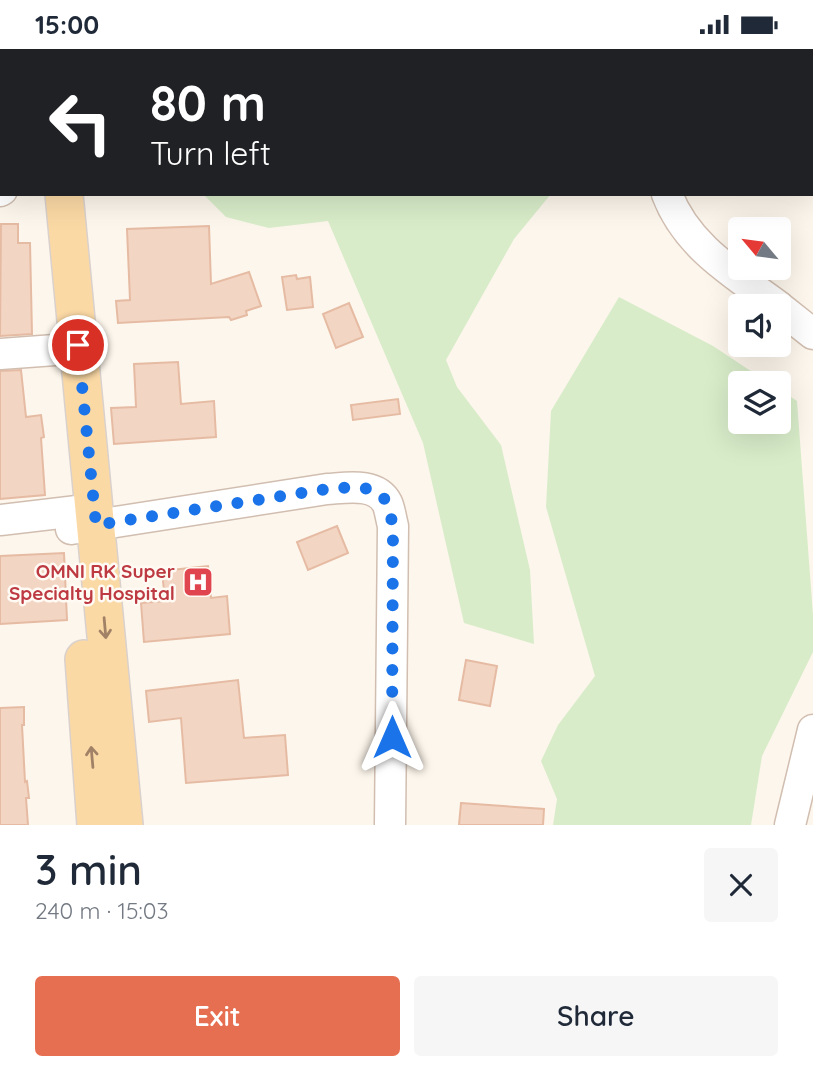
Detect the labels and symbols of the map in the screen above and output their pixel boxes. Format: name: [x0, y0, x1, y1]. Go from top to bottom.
north arrow: [728, 217, 791, 280]
pin: [48, 315, 108, 375]
place label: OMNI RK Super Specialty Hospital: [9, 559, 175, 605]
hospital icon: OMNI RK Super Specialty Hospital: [181, 565, 215, 599]
one-way arrow: [99, 616, 112, 639]
position arrow: [355, 700, 429, 774]
one-way arrow: [85, 746, 98, 769]

